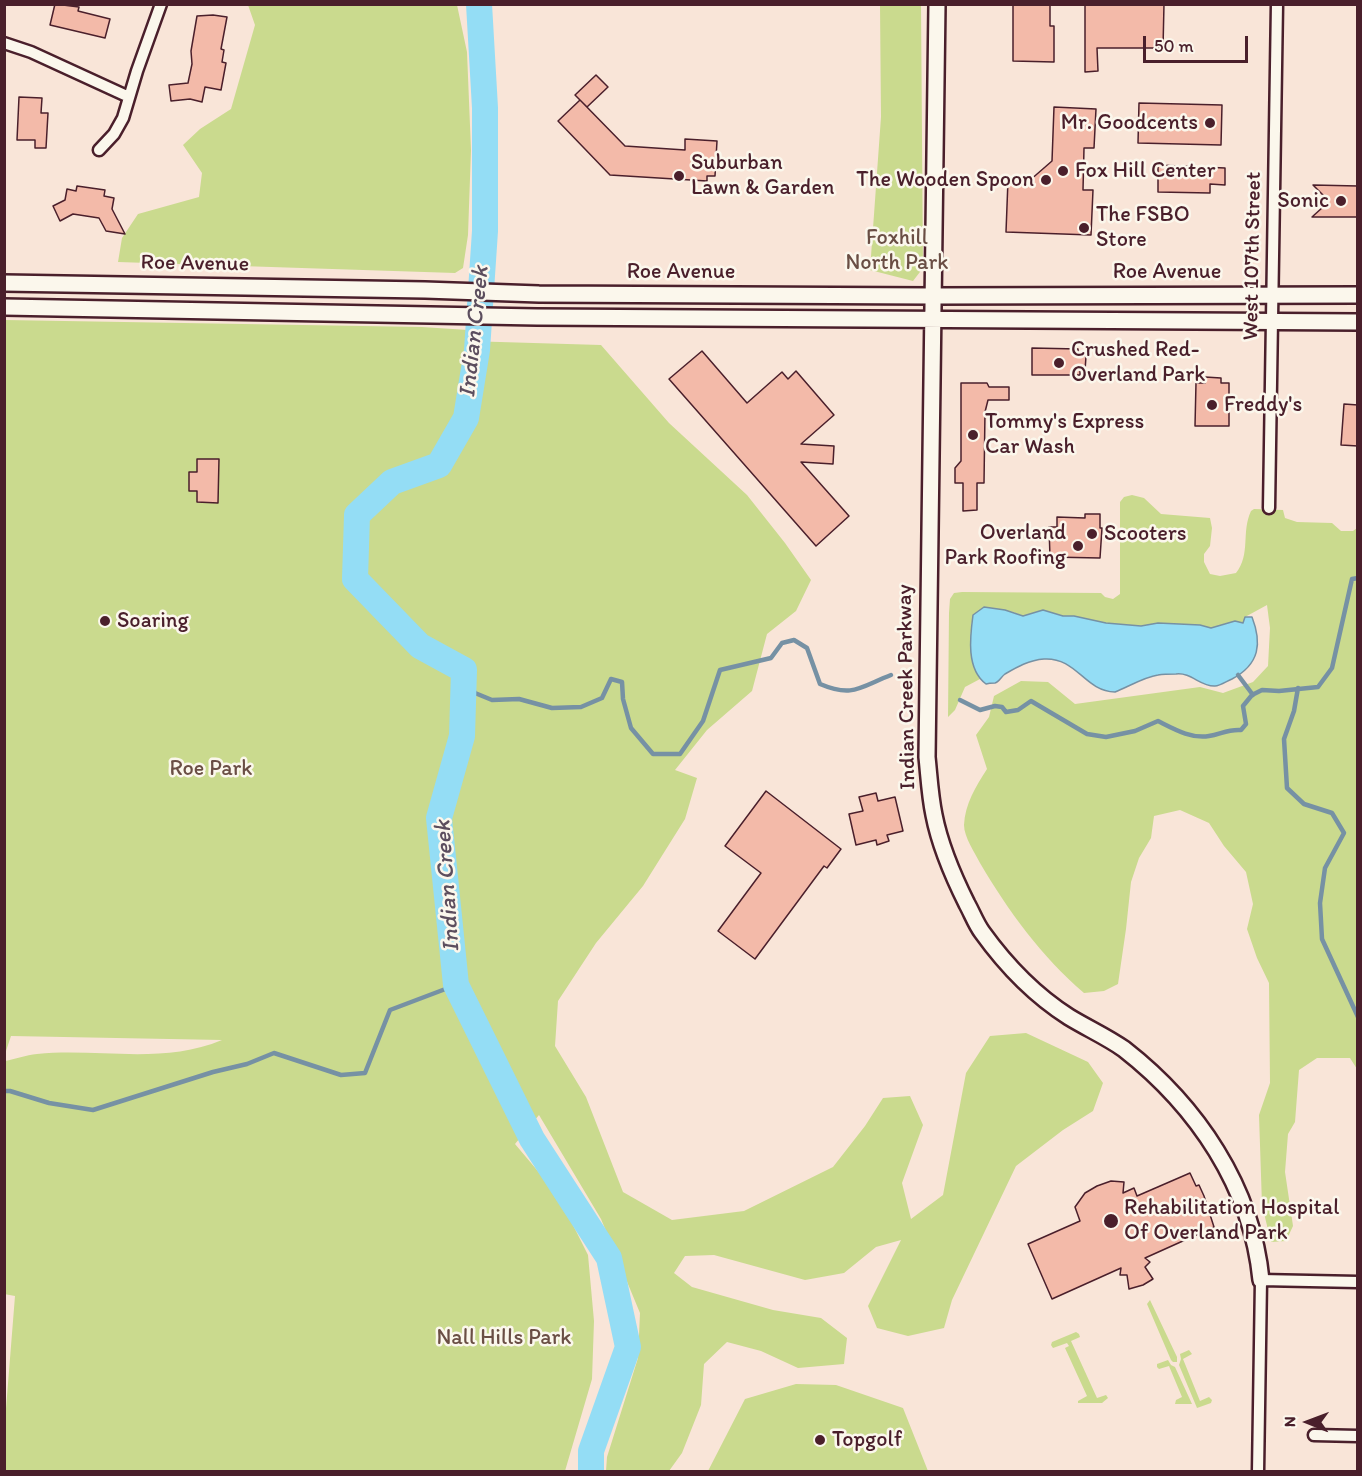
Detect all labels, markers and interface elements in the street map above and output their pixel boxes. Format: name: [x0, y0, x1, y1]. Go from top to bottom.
scale bar: [1146, 24, 1251, 62]
text: 50 m: [1154, 35, 1194, 57]
place label: Mr. Goodcents: [1061, 110, 1198, 136]
marker: Mr. Goodcents: [1203, 116, 1217, 130]
place label: Suburban Lawn & Garden: [691, 150, 834, 202]
place label: Fox Hill Center: [1075, 158, 1215, 184]
marker: Fox Hill Center: [1056, 164, 1070, 178]
place label: The Wooden Spoon: [856, 167, 1034, 193]
marker: Suburban Lawn & Garden: [672, 169, 686, 183]
street label: West 107th Street: [1238, 171, 1268, 341]
marker: The Wooden Spoon: [1039, 173, 1053, 187]
place label: Sonic: [1277, 188, 1329, 214]
marker: Sonic: [1334, 194, 1348, 208]
place label: The FSBO Store: [1096, 202, 1190, 254]
marker: The FSBO Store: [1077, 221, 1091, 235]
park label: Foxhill North Park: [845, 225, 949, 276]
street label: Roe Avenue: [140, 250, 250, 278]
street label: Roe Avenue: [627, 259, 735, 285]
street label: Roe Avenue: [1113, 259, 1221, 285]
water label: Indian Creek: [454, 265, 496, 399]
place label: Crushed Red- Overland Park: [1071, 337, 1205, 388]
marker: Crushed Red- Overland Park: [1052, 356, 1066, 370]
place label: Freddy's: [1224, 392, 1302, 418]
marker: Freddy's: [1205, 398, 1219, 412]
place label: Tommy's Express Car Wash: [985, 409, 1144, 460]
marker: Tommy's Express Car Wash: [966, 428, 980, 442]
place label: Overland Park Roofing: [945, 520, 1066, 572]
place label: Scooters: [1104, 521, 1186, 547]
marker: Scooters: [1085, 527, 1099, 541]
marker: Overland Park Roofing: [1071, 539, 1085, 553]
street label: Indian Creek Parkway: [892, 584, 922, 790]
place label: Soaring: [117, 608, 189, 634]
marker: Soaring: [98, 614, 112, 628]
park label: Roe Park: [169, 756, 253, 782]
water label: Indian Creek: [429, 819, 467, 953]
place label: Rehabilitation Hospital Of Overland Park: [1124, 1195, 1339, 1246]
marker: Rehabilitation Hospital Of Overland Park: [1102, 1212, 1120, 1230]
park label: Nall Hills Park: [436, 1325, 572, 1351]
north arrow: [1278, 1392, 1338, 1452]
text: N: [1280, 1416, 1299, 1427]
place label: Topgolf: [832, 1427, 902, 1453]
marker: Topgolf: [813, 1433, 827, 1447]

